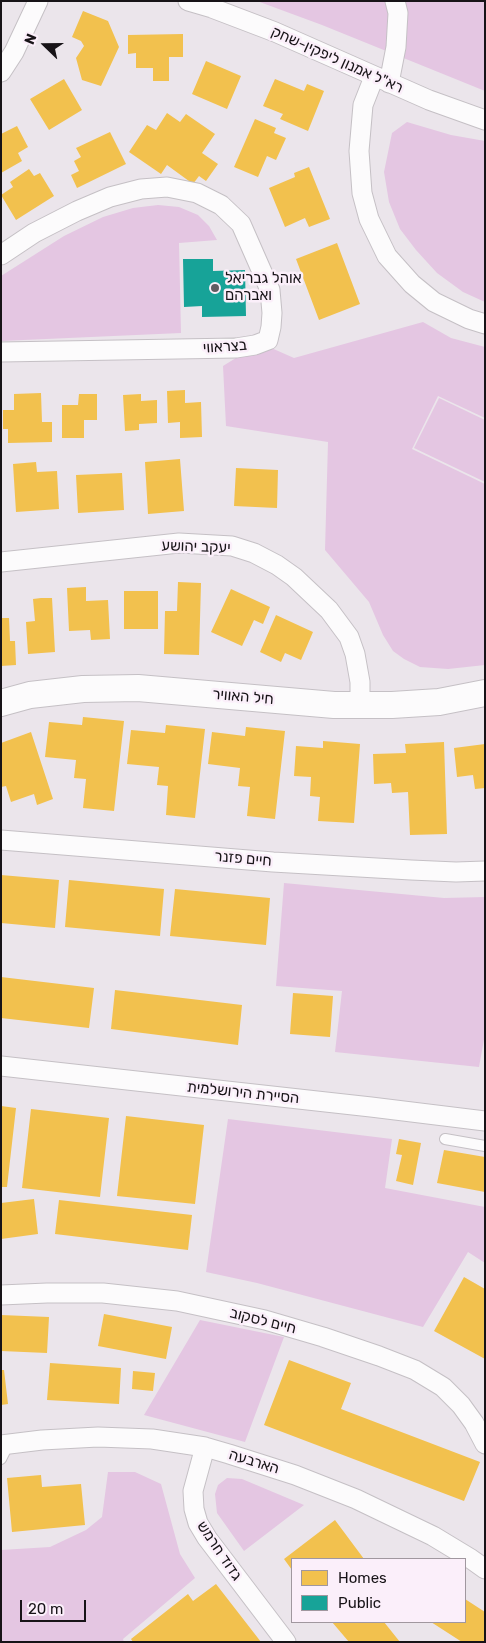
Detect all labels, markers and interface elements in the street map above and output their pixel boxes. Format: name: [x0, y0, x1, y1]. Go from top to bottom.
north arrow: [20, 20, 70, 70]
street label: רא"ל אמנון ליפקין-שחק: [268, 23, 406, 97]
text: N: [21, 31, 40, 47]
place label: אוהל גבריאל ואברהם: [225, 270, 301, 305]
marker: אוהל גבריאל ואברהם: [209, 282, 221, 294]
street label: בצראווי: [202, 336, 248, 358]
street label: יעקב יהושע: [161, 537, 231, 557]
street label: חיל האוויר: [212, 685, 274, 709]
street label: חיים פזנר: [214, 848, 272, 870]
street label: הסיירת הירושלמית: [186, 1078, 300, 1108]
street label: חיים לסקוב: [228, 1304, 298, 1338]
street label: הארבעה: [227, 1446, 281, 1478]
street label: גדוד חרמש: [193, 1518, 245, 1584]
legend: [291, 1558, 466, 1623]
text: Homes: [338, 1569, 387, 1587]
scale bar: [22, 1590, 89, 1622]
text: Public: [338, 1594, 381, 1612]
text: 20 m: [28, 1600, 63, 1618]

